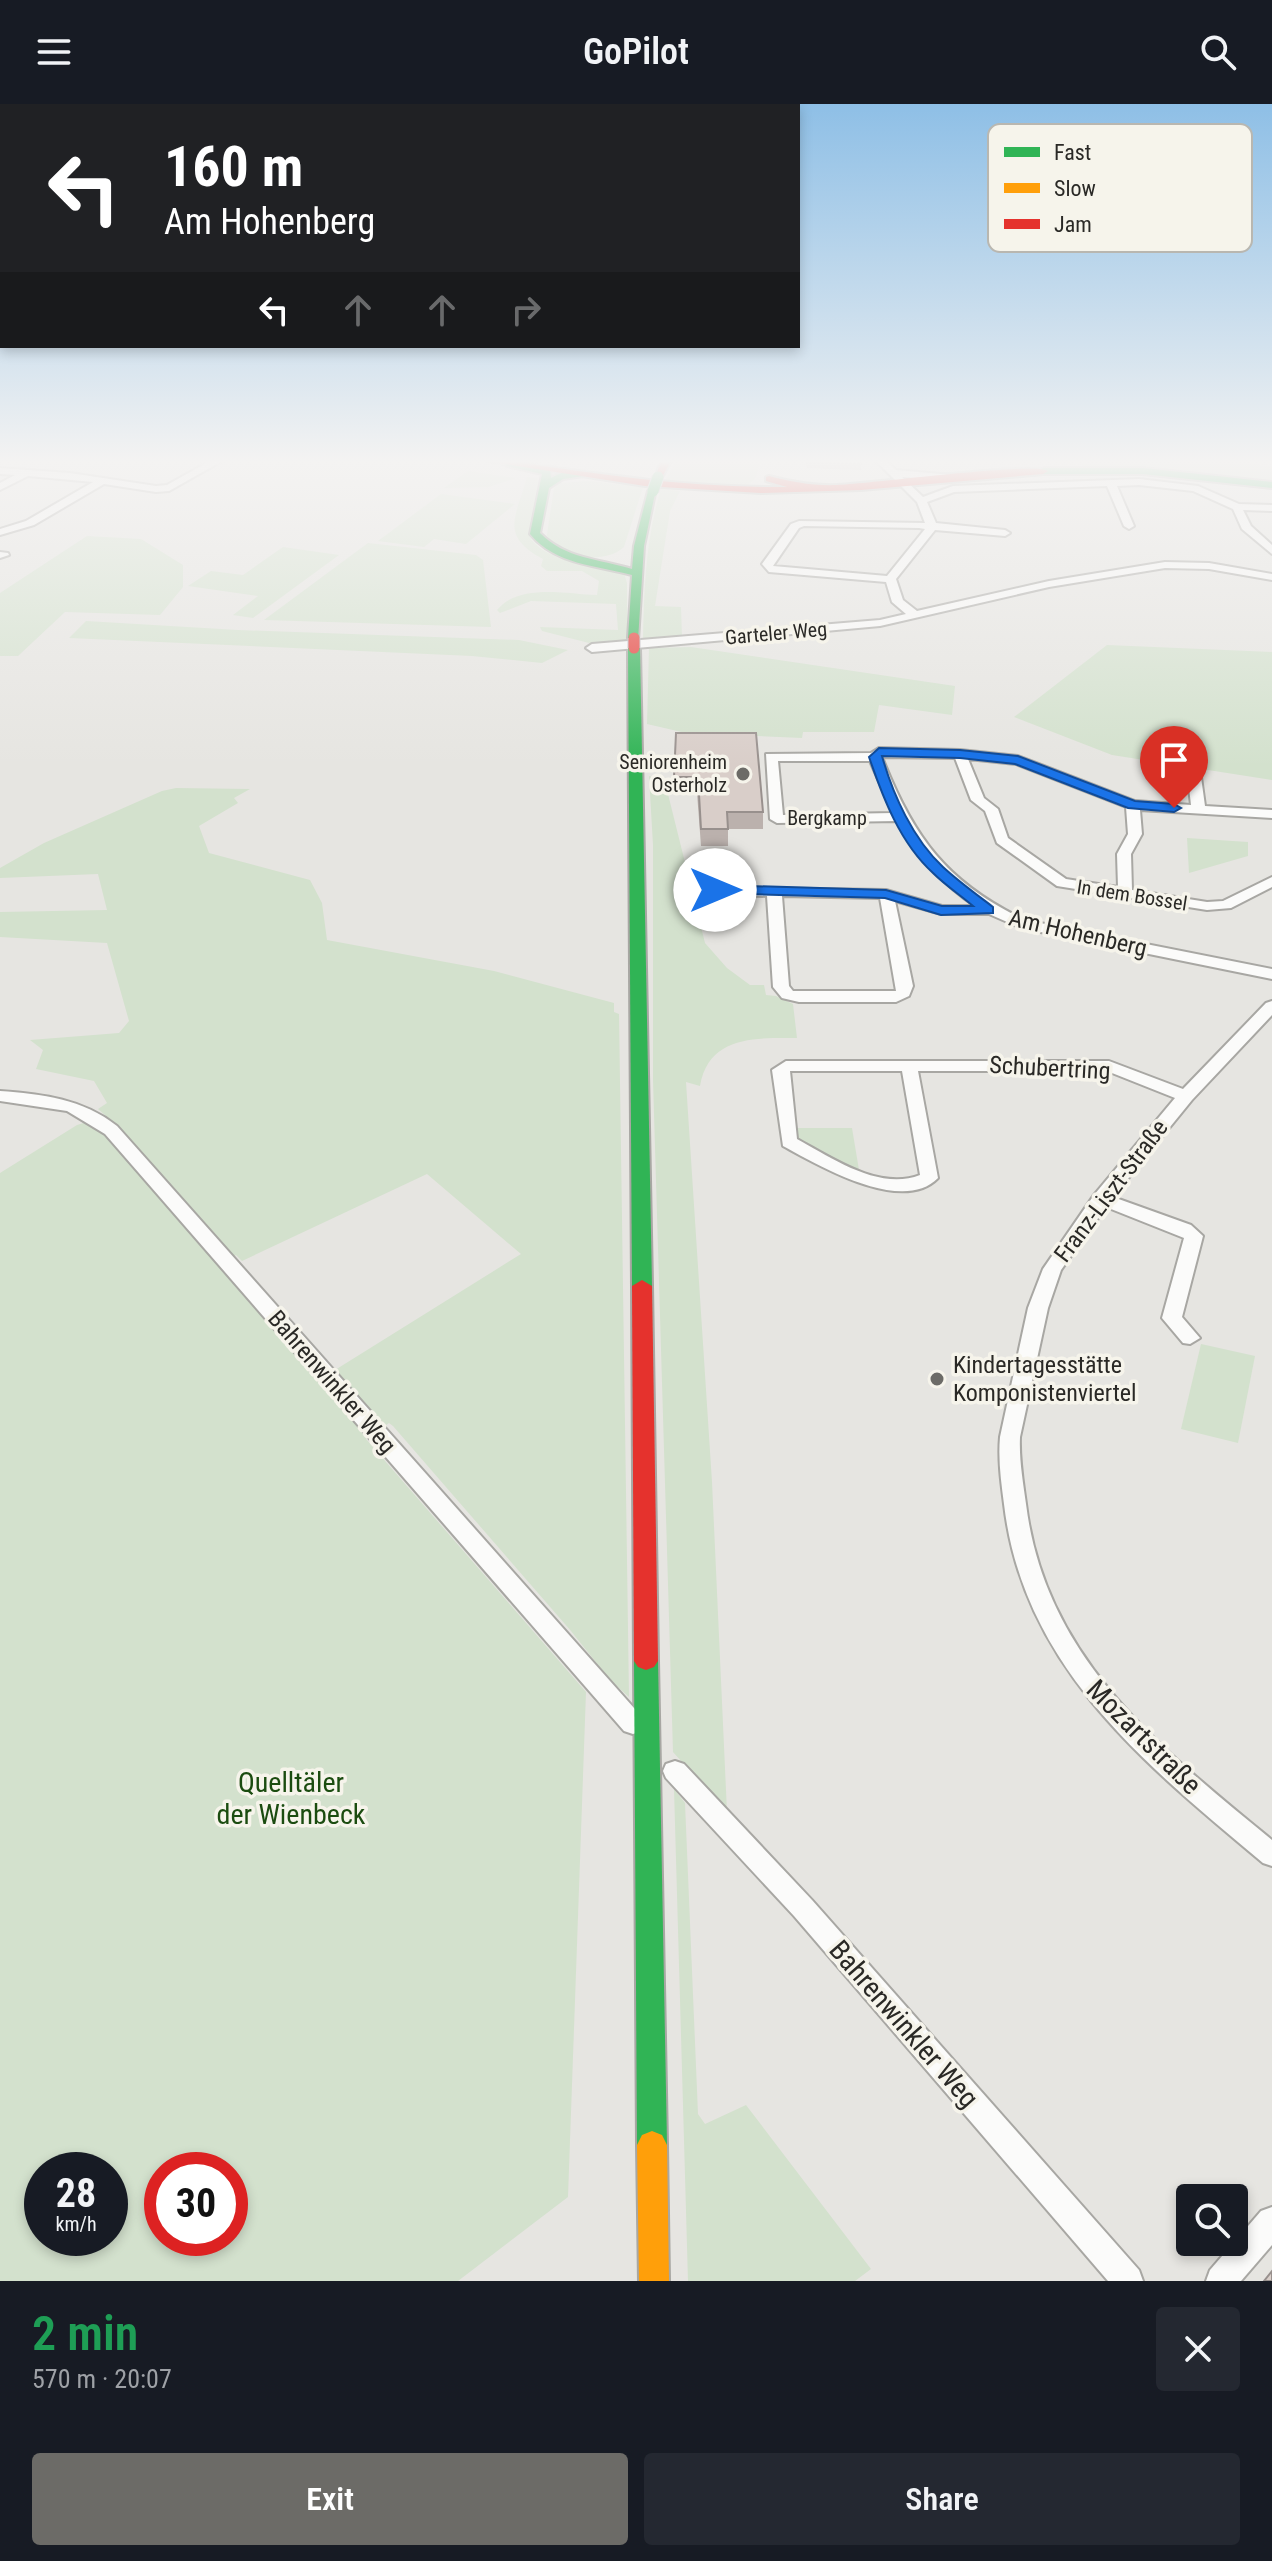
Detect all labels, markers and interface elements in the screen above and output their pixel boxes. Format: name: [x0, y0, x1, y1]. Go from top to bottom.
icon: menu: [32, 30, 76, 74]
icon: search: [1196, 30, 1240, 74]
text: GoPilot: [583, 31, 689, 73]
legend: [988, 124, 1252, 252]
text: 160 m: [164, 134, 303, 200]
icon: left: [32, 136, 136, 240]
text: Fast: [1054, 140, 1091, 165]
text: Slow: [1054, 176, 1096, 201]
text: Am Hohenberg: [164, 201, 375, 243]
text: Jam: [1054, 212, 1092, 237]
icon: left: [252, 288, 296, 332]
icon: ahead: [336, 288, 380, 332]
icon: ahead: [420, 288, 464, 332]
icon: right: [504, 288, 548, 332]
street label: Garteler Weg: [724, 617, 828, 649]
pin: [1140, 726, 1208, 808]
icon: arrive: [1152, 738, 1196, 782]
place label: Seniorenheim Osterholz: [619, 750, 727, 797]
marker: Seniorenheim Osterholz: [734, 765, 752, 783]
street label: Bergkamp: [787, 806, 867, 830]
position arrow: [673, 848, 757, 932]
street label: In dem Bossel: [1075, 874, 1189, 916]
street label: Am Hohenberg: [1006, 904, 1150, 962]
street label: Schubertring: [989, 1051, 1111, 1085]
street label: Franz-Liszt-Straße: [1048, 1114, 1174, 1268]
street label: Bahrenwinkler Weg: [262, 1305, 402, 1459]
place label: Kindertagesstätte Komponistenviertel: [953, 1351, 1137, 1407]
marker: Kindertagesstätte Komponistenviertel: [928, 1370, 946, 1388]
street label: Mozartstraße: [1080, 1673, 1208, 1801]
park label: Quelltäler der Wienbeck: [217, 1766, 366, 1831]
street label: Bahrenwinkler Weg: [823, 1934, 985, 2114]
speed limit sign: 30: [144, 2152, 248, 2256]
text: 28: [56, 2170, 96, 2217]
map controls: [1176, 2184, 1248, 2256]
button: search: [1176, 2184, 1248, 2256]
text: km/h: [55, 2212, 97, 2236]
text: 2 min: [32, 2305, 138, 2362]
button: close: [1156, 2307, 1240, 2391]
text: 570 m · 20:07: [32, 2364, 172, 2394]
button: Exit: [32, 2453, 628, 2545]
button: Share: [644, 2453, 1240, 2545]

